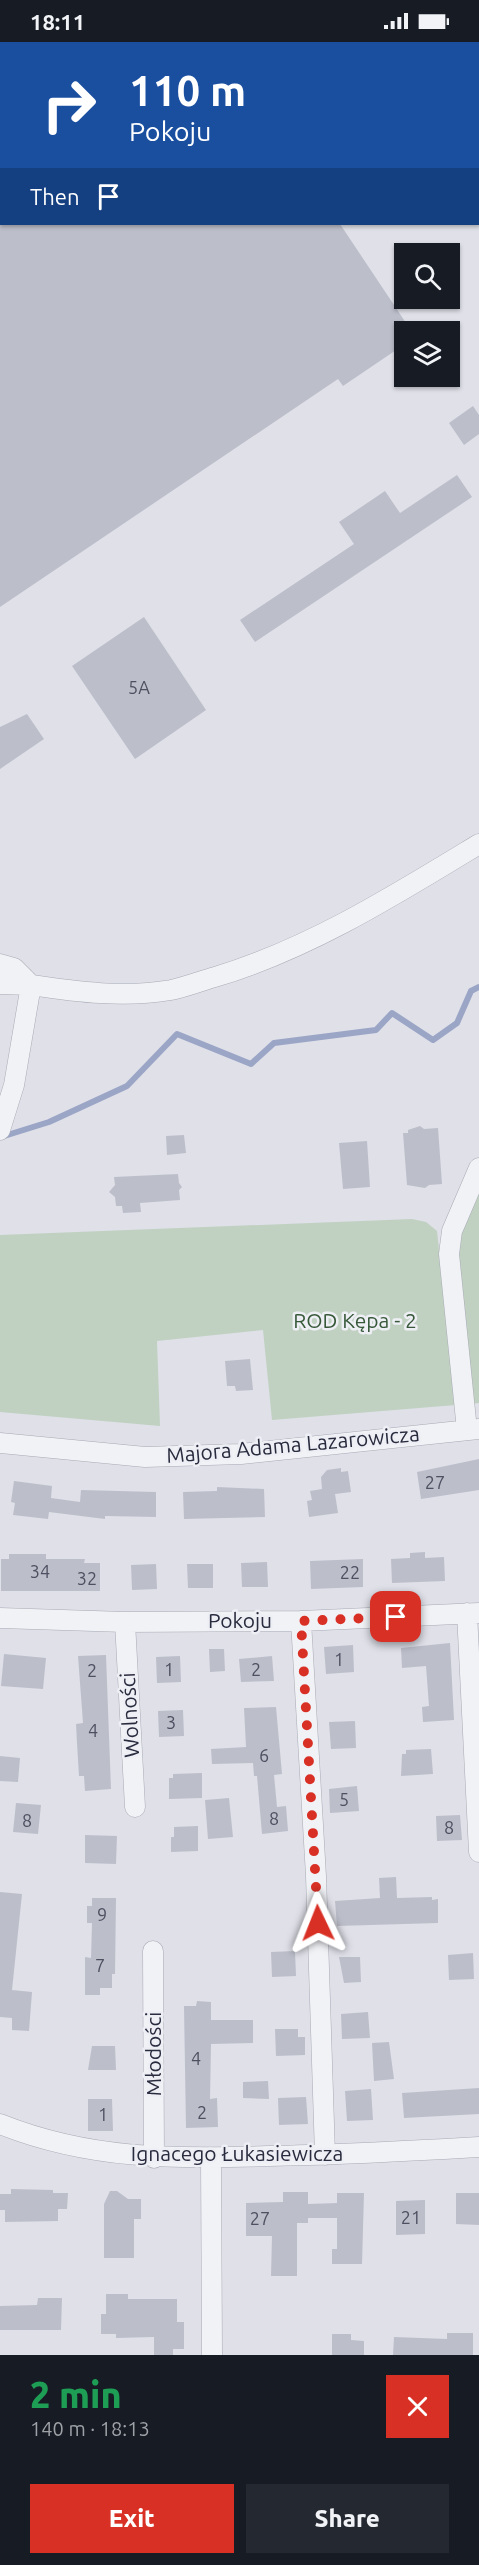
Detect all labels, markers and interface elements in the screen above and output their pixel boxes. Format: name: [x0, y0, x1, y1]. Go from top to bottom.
text: 18:11: [30, 9, 85, 34]
icon: right: [30, 66, 108, 144]
text: 110 m: [129, 67, 246, 114]
text: Pokoju: [129, 116, 212, 146]
icon: arrive: [92, 180, 125, 213]
text: Then: [30, 184, 80, 209]
map controls: [394, 243, 460, 387]
button: search: [394, 243, 460, 309]
button: layers: [394, 321, 460, 387]
house number: 5A: [128, 677, 150, 697]
park label: ROD Kępa - 2: [293, 1308, 417, 1332]
street label: Majora Adama Lazarowicza: [165, 1421, 421, 1467]
house number: 27: [425, 1472, 445, 1492]
house number: 34: [30, 1561, 50, 1581]
house number: 22: [340, 1562, 360, 1582]
house number: 32: [77, 1568, 97, 1588]
pin: [370, 1591, 421, 1642]
icon: arrive: [379, 1600, 412, 1633]
street label: Pokoju: [208, 1608, 272, 1632]
house number: 1: [334, 1649, 344, 1669]
house number: 1: [164, 1659, 174, 1679]
house number: 2: [251, 1659, 261, 1679]
house number: 2: [87, 1660, 97, 1680]
street label: Wolności: [115, 1672, 143, 1758]
house number: 3: [166, 1712, 176, 1732]
house number: 4: [88, 1720, 98, 1740]
house number: 6: [259, 1745, 269, 1765]
house number: 5: [339, 1789, 349, 1809]
house number: 8: [269, 1808, 279, 1828]
house number: 8: [22, 1810, 32, 1830]
house number: 8: [444, 1817, 454, 1837]
position arrow: [286, 1891, 350, 1955]
house number: 9: [97, 1904, 107, 1924]
house number: 7: [95, 1955, 105, 1975]
street label: Młodości: [141, 2012, 165, 2096]
house number: 4: [191, 2048, 201, 2068]
house number: 2: [197, 2102, 207, 2122]
house number: 1: [98, 2104, 108, 2124]
street label: Ignacego Łukasiewicza: [131, 2141, 343, 2165]
house number: 21: [401, 2207, 421, 2227]
house number: 27: [250, 2208, 270, 2228]
text: 2 min: [30, 2374, 122, 2415]
button: close: [386, 2375, 449, 2438]
text: 140 m · 18:13: [30, 2417, 150, 2440]
button: Exit: [30, 2484, 234, 2553]
button: Share: [246, 2484, 449, 2553]

